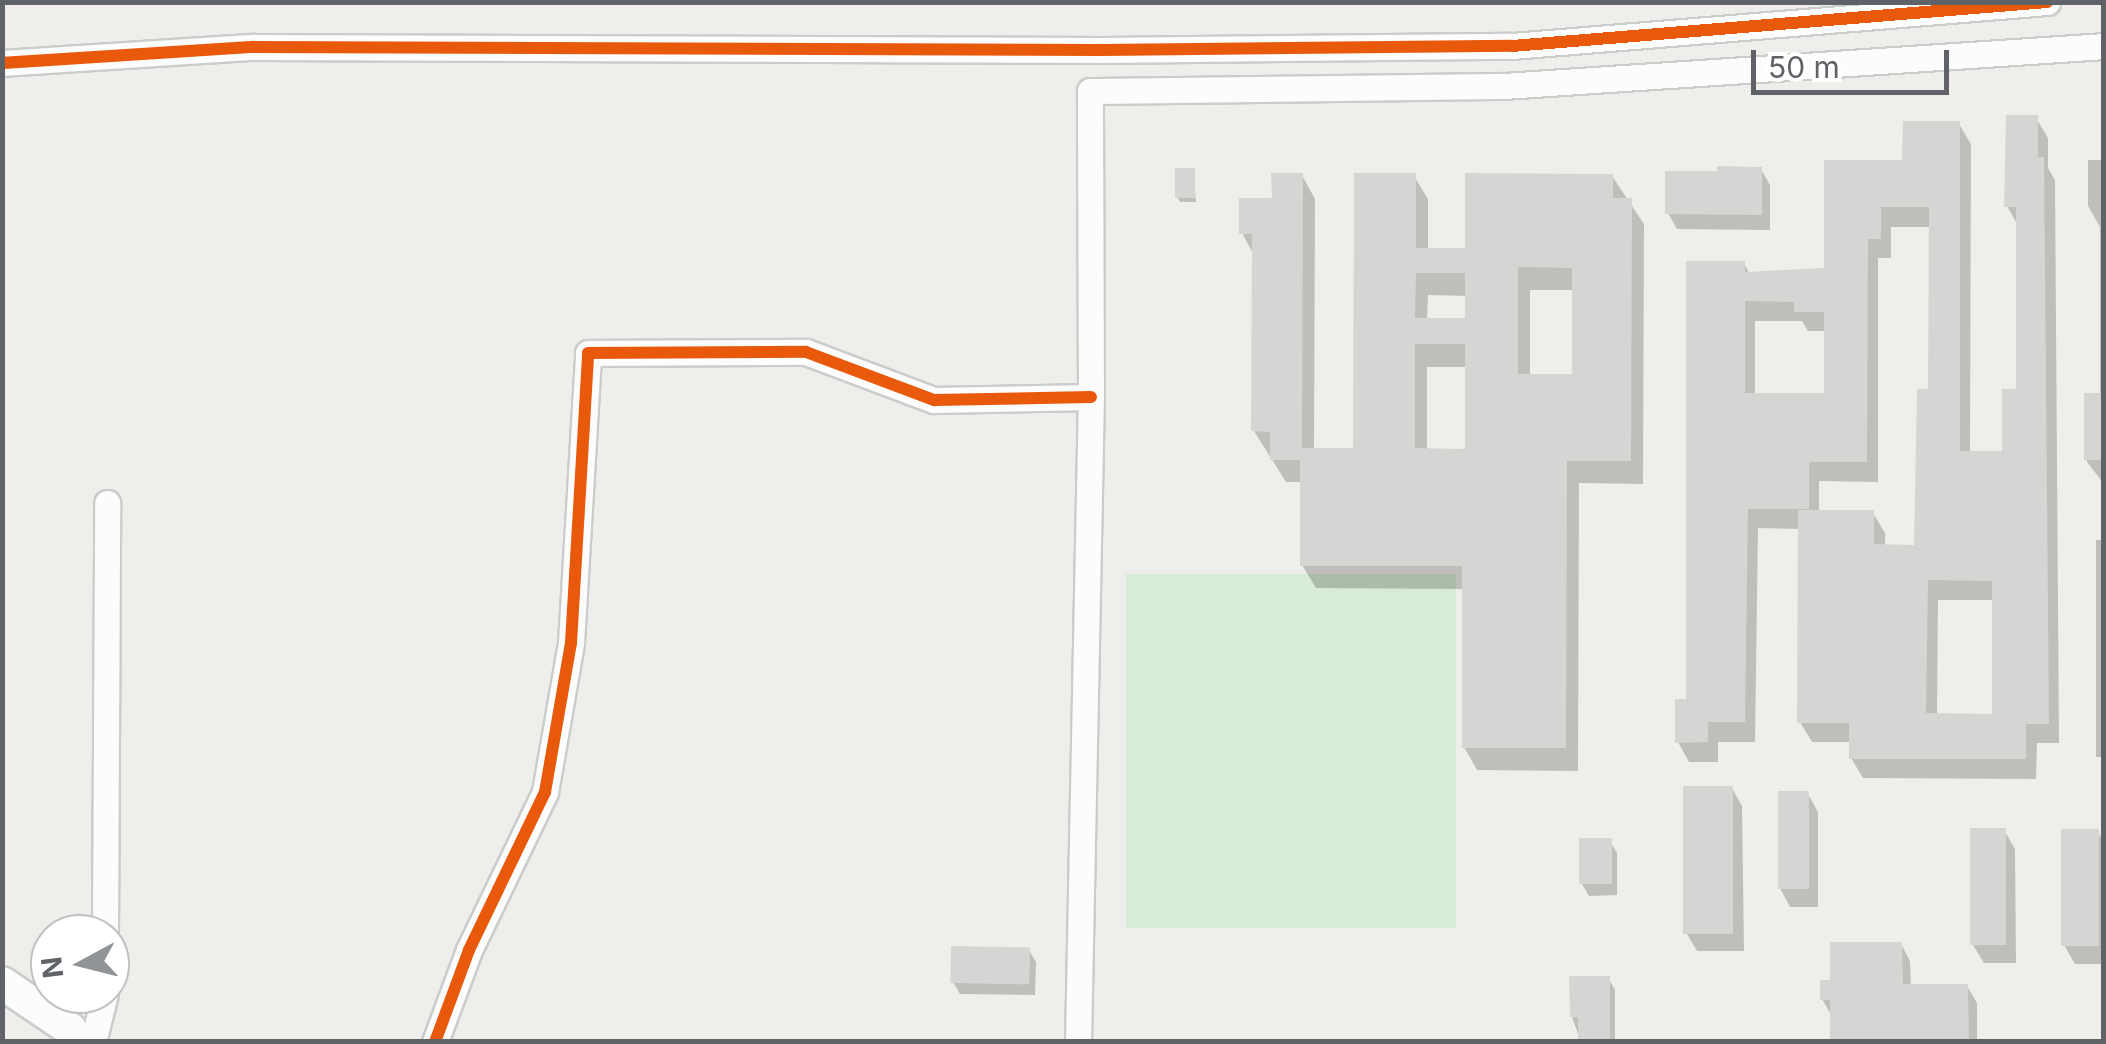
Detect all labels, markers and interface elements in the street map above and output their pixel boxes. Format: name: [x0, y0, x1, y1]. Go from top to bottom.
scale bar: [1756, 30, 1954, 92]
text: 50 m: [1768, 49, 1840, 85]
north arrow: [30, 914, 130, 1014]
text: N: [34, 955, 70, 980]

